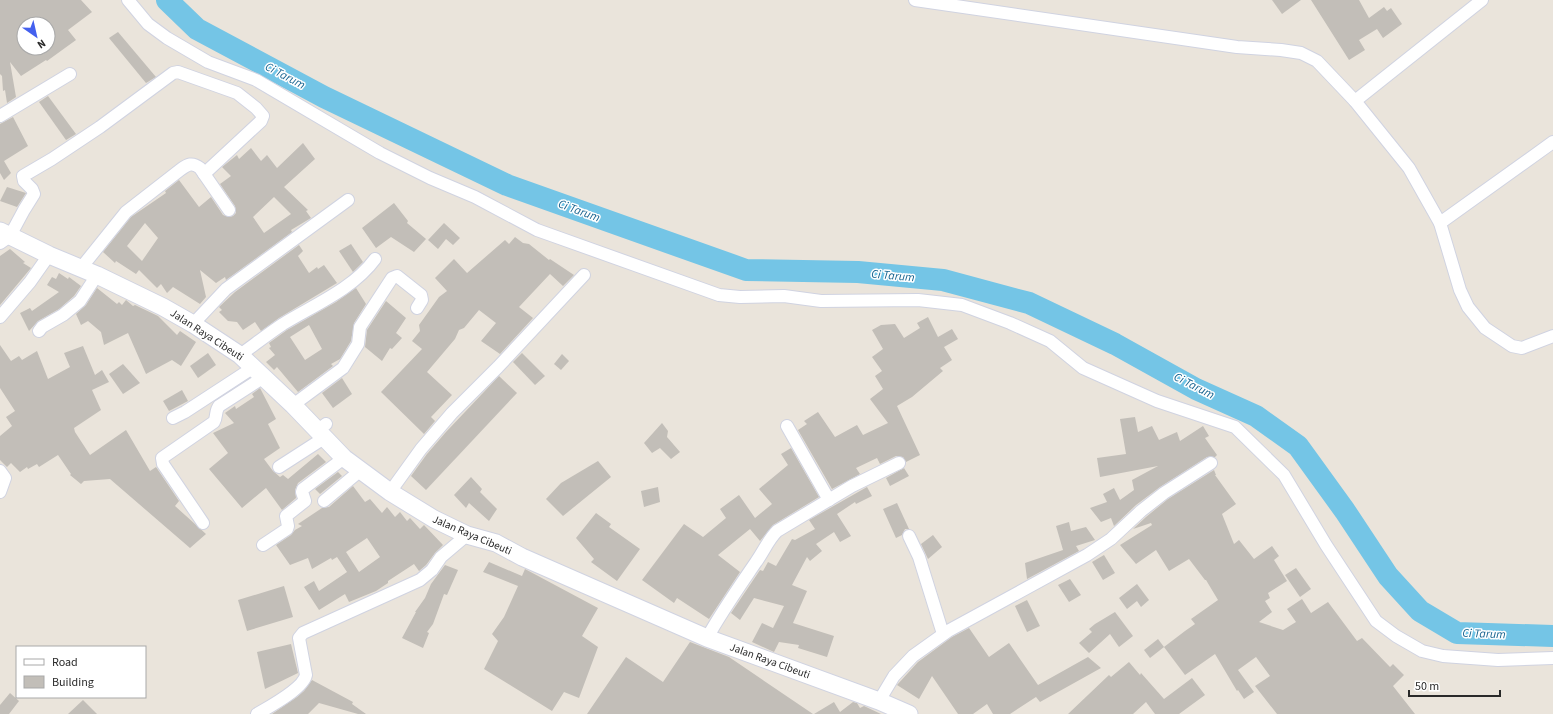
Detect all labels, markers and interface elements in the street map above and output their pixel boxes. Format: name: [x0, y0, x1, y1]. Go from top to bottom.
north arrow: [16, 16, 56, 56]
text: N: [34, 36, 49, 52]
water label: Ci Tarum: [262, 58, 308, 94]
water label: Ci Tarum: [556, 196, 602, 226]
water label: Ci Tarum: [871, 266, 915, 286]
street label: Jalan Raya Cibeuti: [167, 306, 247, 364]
water label: Ci Tarum: [1171, 369, 1217, 403]
street label: Jalan Raya Cibeuti: [430, 512, 514, 558]
water label: Ci Tarum: [1462, 625, 1506, 643]
street label: Jalan Raya Cibeuti: [728, 639, 812, 683]
legend: [16, 646, 146, 698]
text: Road: [52, 654, 78, 671]
scale bar: [1409, 672, 1500, 698]
text: Building: [52, 674, 94, 691]
text: 50 m: [1415, 678, 1439, 695]

